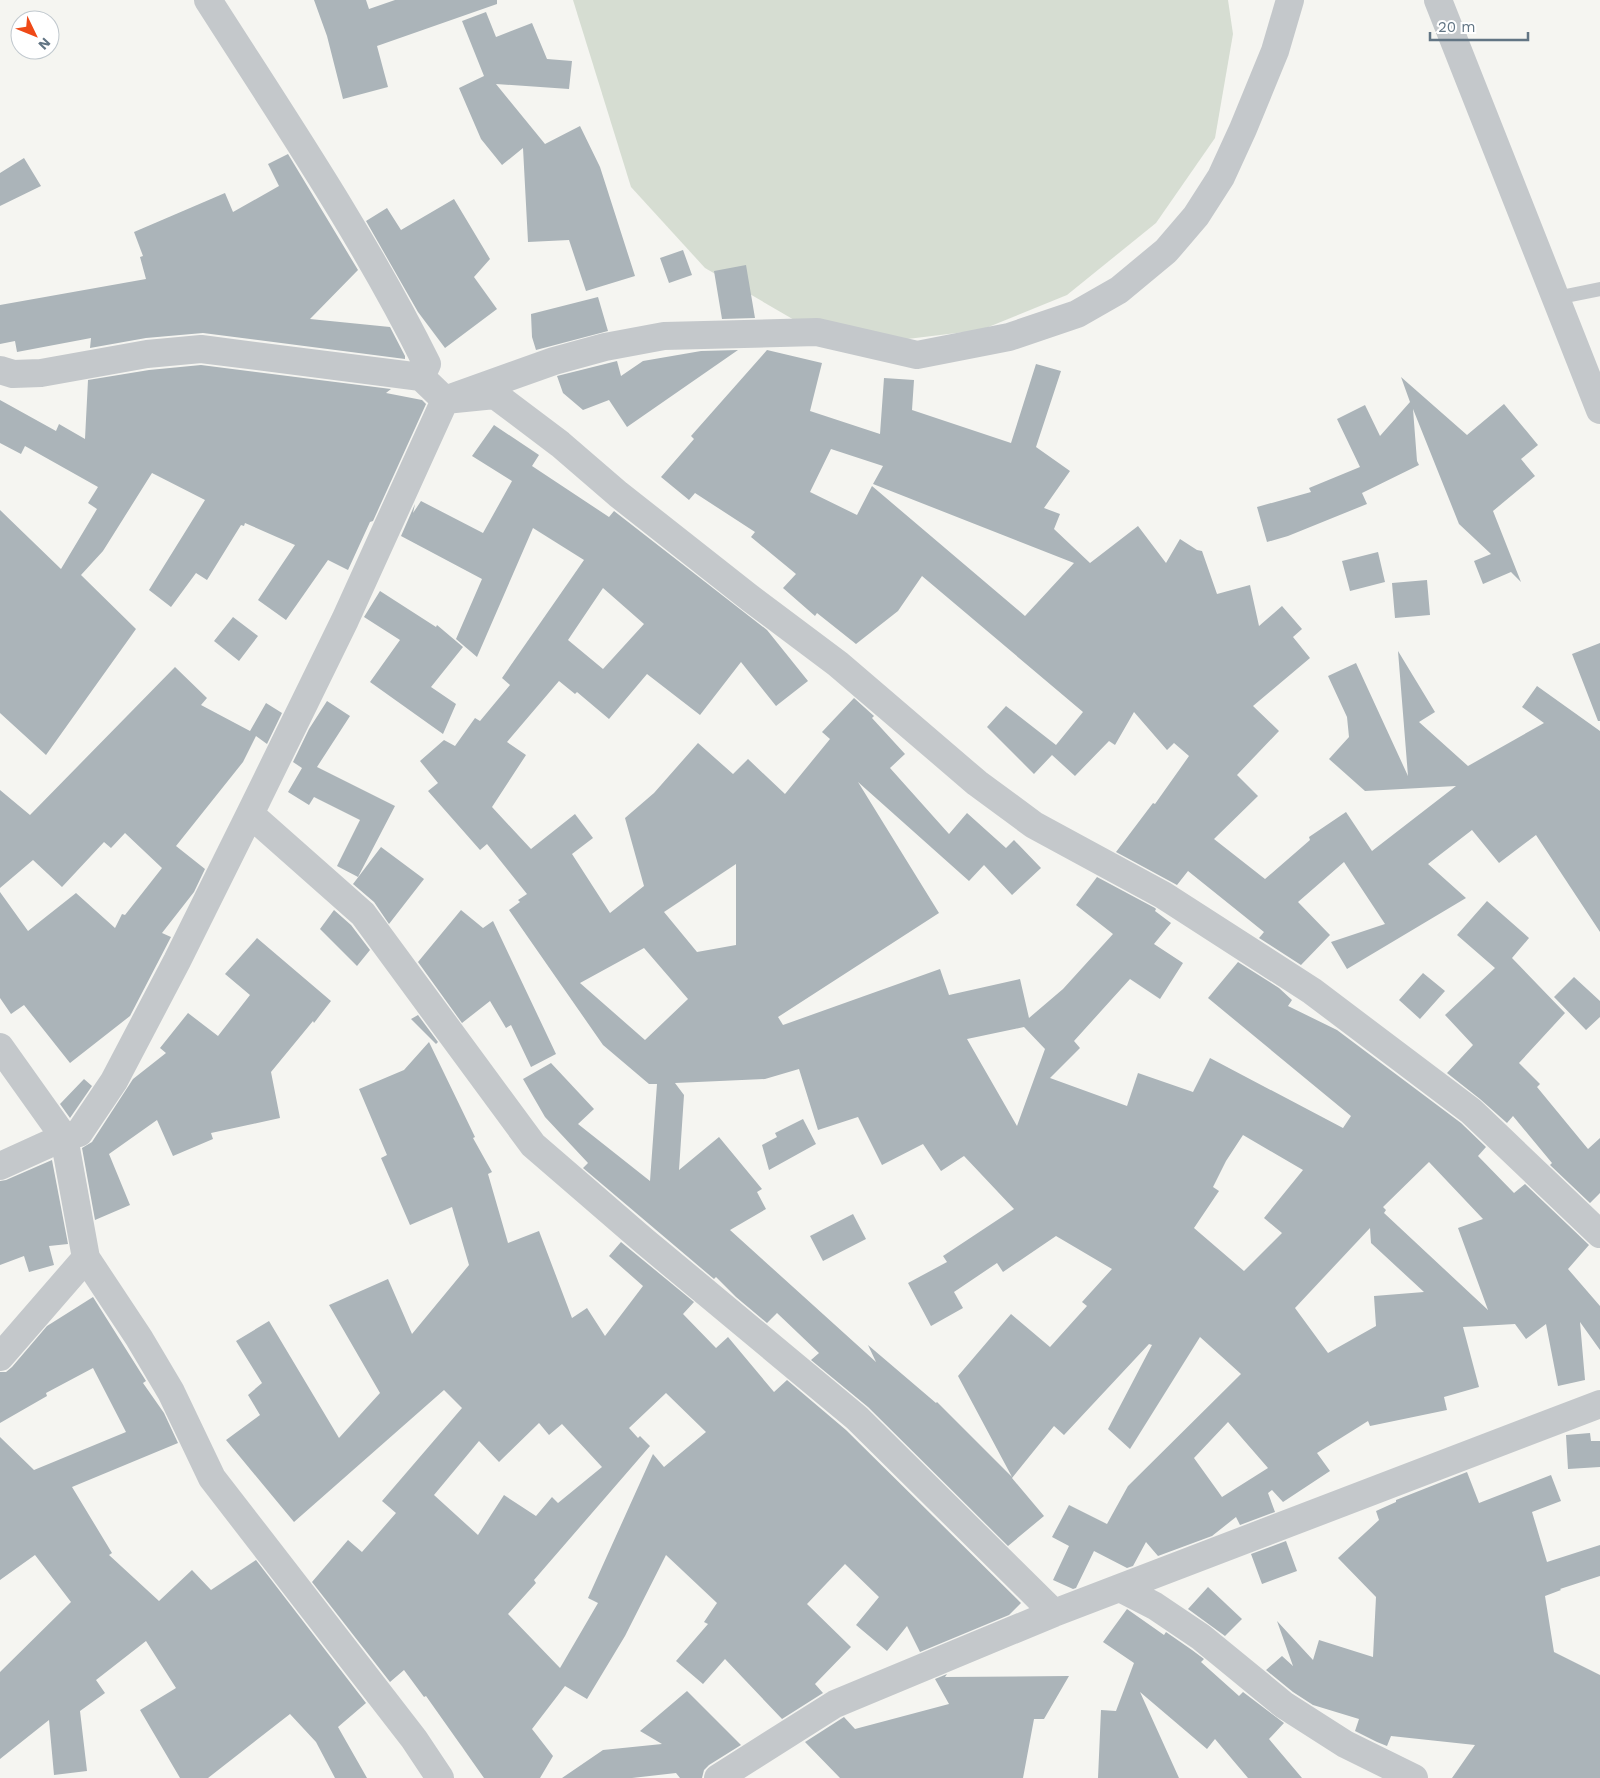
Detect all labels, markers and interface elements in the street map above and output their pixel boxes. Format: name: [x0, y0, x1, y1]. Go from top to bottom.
north arrow: [10, 10, 60, 60]
scale bar: [1430, 10, 1528, 42]
text: 20 m: [1438, 18, 1476, 36]
text: N: [35, 35, 54, 53]

